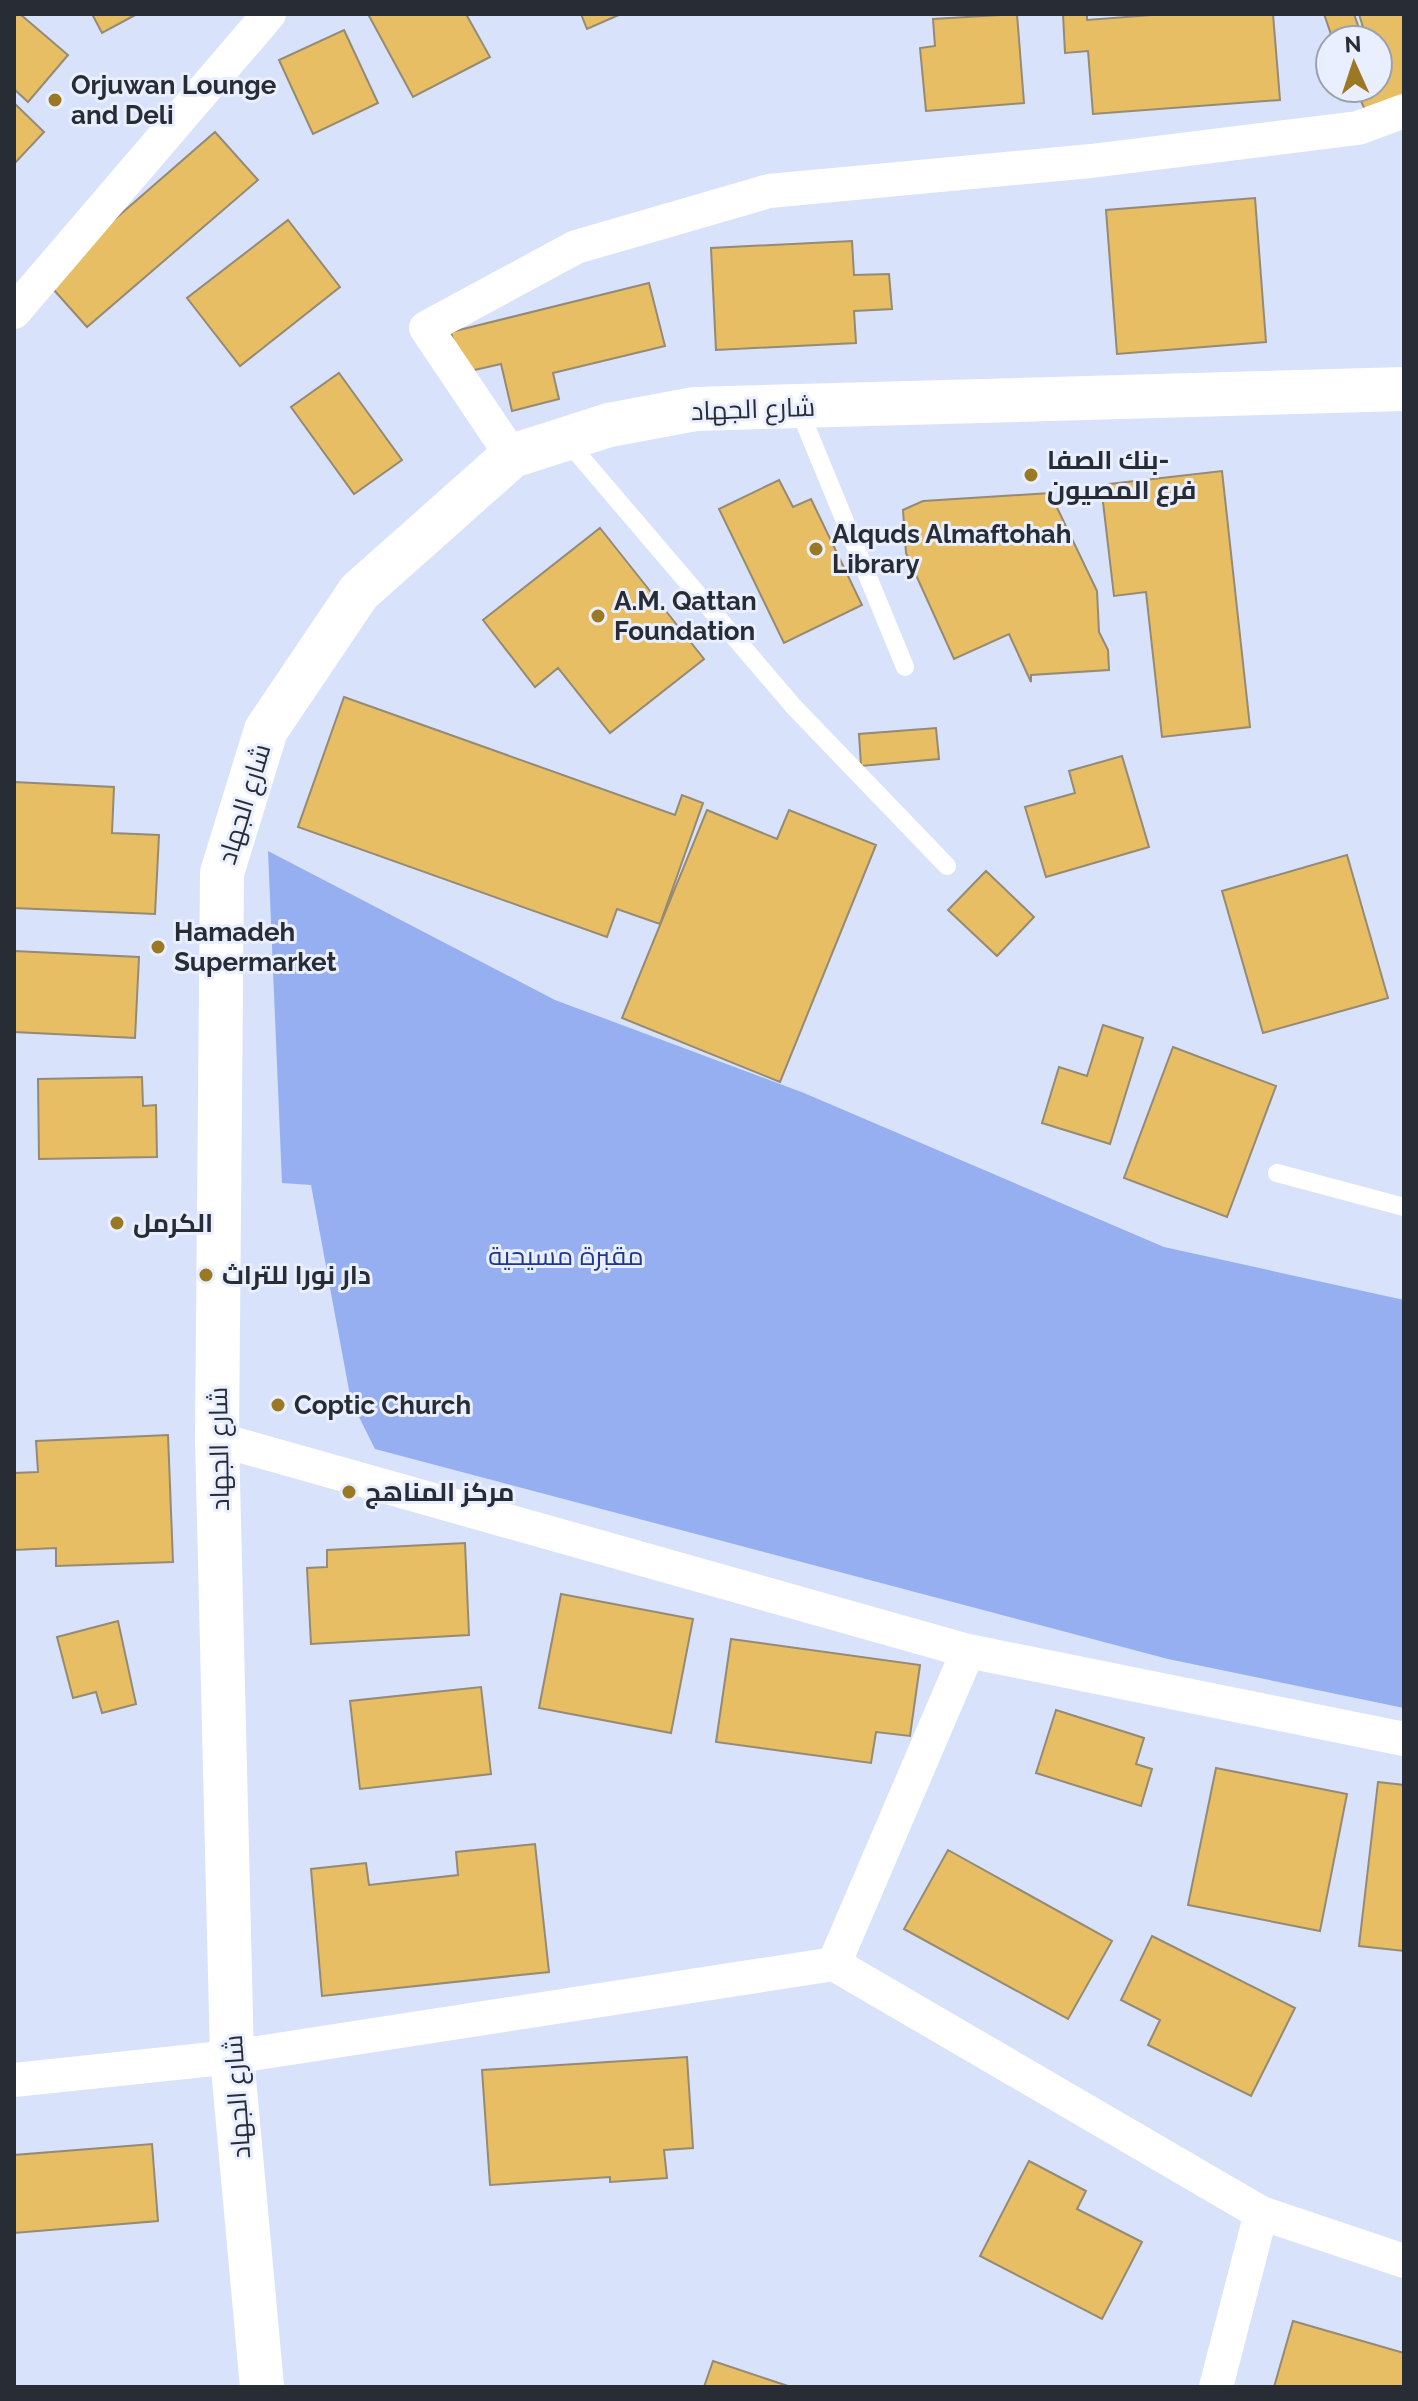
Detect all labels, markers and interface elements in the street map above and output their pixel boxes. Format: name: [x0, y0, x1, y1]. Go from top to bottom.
north arrow: [1314, 24, 1394, 104]
text: N: [1344, 31, 1362, 57]
place label: Orjuwan Lounge and Deli: [71, 70, 277, 130]
marker: Orjuwan Lounge and Deli: [46, 91, 64, 109]
street label: شارع الجهاد: [690, 392, 816, 428]
place label: بنك الصفا- فرع المصيون: [1047, 445, 1196, 507]
marker: بنك الصفا- فرع المصيون: [1022, 466, 1040, 484]
place label: Alquds Almaftohah Library: [832, 519, 1072, 579]
marker: Alquds Almaftohah Library: [807, 540, 825, 558]
place label: A.M. Qattan Foundation: [614, 586, 757, 646]
marker: A.M. Qattan Foundation: [589, 607, 607, 625]
street label: شارع الجهاد: [211, 740, 278, 868]
place label: Hamadeh Supermarket: [174, 917, 336, 977]
marker: Hamadeh Supermarket: [149, 938, 167, 956]
place label: الكرمل: [133, 1208, 213, 1239]
marker: الكرمل: [108, 1214, 126, 1232]
park label: مقبرة مسيحية: [488, 1241, 644, 1271]
place label: دار نورا للتراث: [222, 1260, 371, 1290]
marker: دار نورا للتراث: [197, 1266, 215, 1284]
street label: شارع الجهاد: [203, 1387, 237, 1511]
place label: Coptic Church: [294, 1390, 471, 1420]
marker: Coptic Church: [269, 1396, 287, 1414]
place label: مركز المناهج: [365, 1477, 515, 1509]
marker: مركز المناهج: [340, 1483, 358, 1501]
street label: شارع الجهاد: [218, 2034, 258, 2160]

